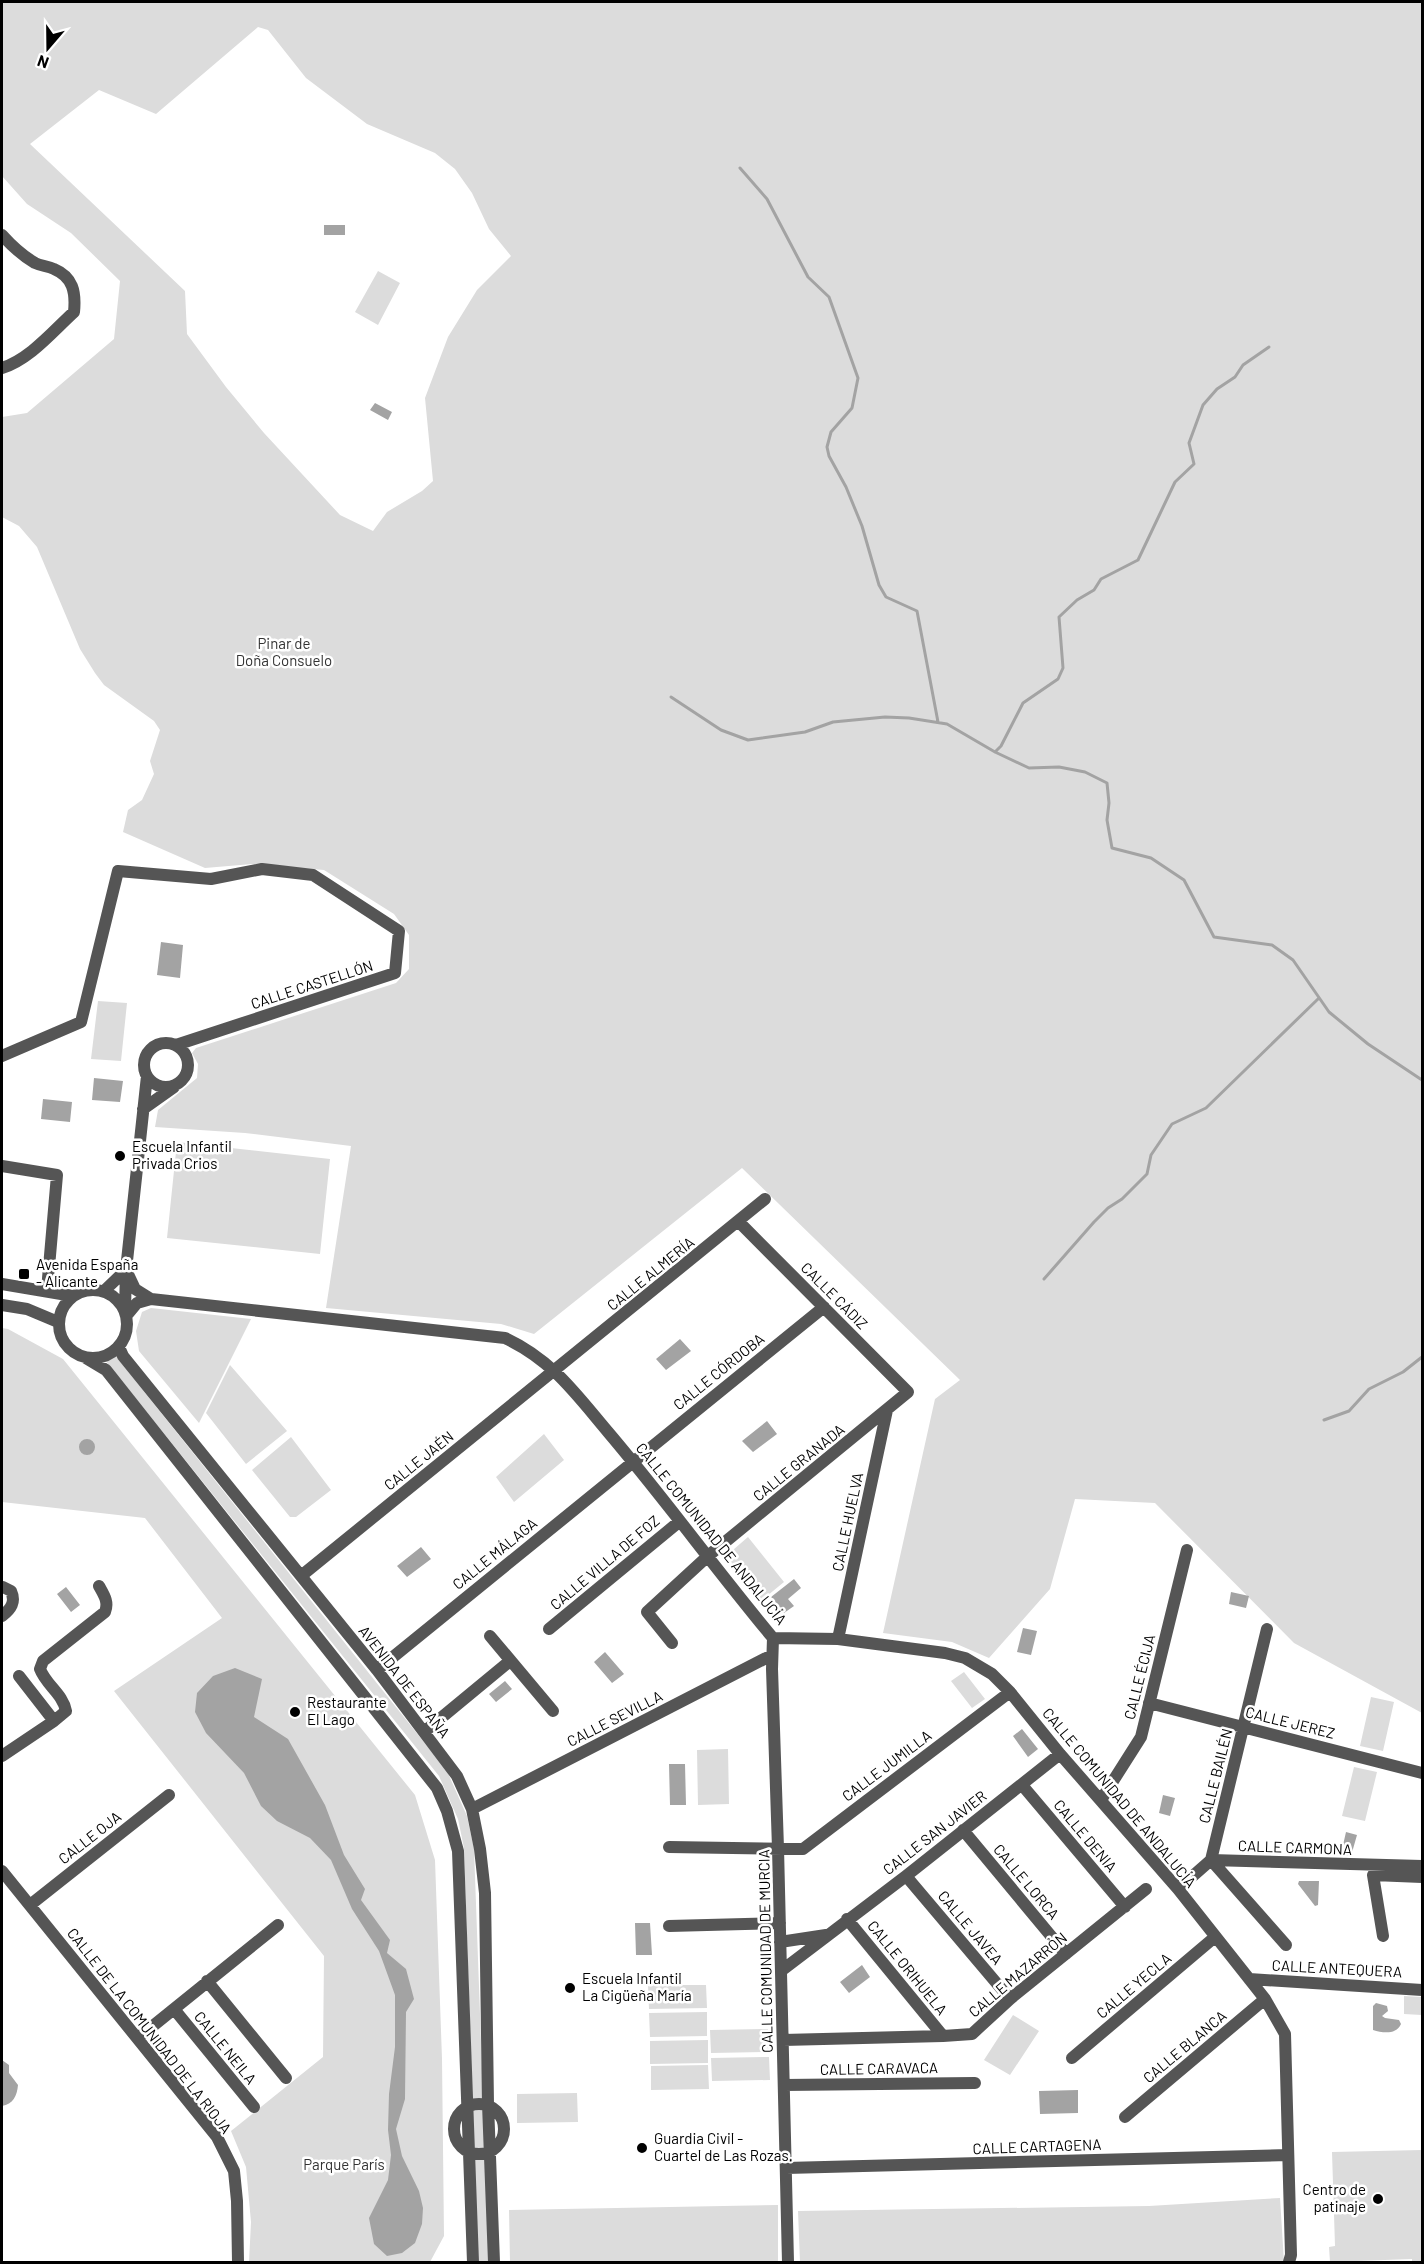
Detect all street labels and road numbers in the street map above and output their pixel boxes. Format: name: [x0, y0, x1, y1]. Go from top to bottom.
street label: CALLE CASTELLÓN: [248, 956, 375, 1012]
street label: CALLE ALMERÍA: [603, 1233, 698, 1314]
street label: CALLE CÁDIZ: [798, 1258, 872, 1332]
street label: CALLE CÓRDOBA: [669, 1329, 767, 1413]
street label: CALLE GRANADA: [749, 1420, 848, 1505]
street label: CALLE JAÉN: [380, 1427, 457, 1494]
street label: CALLE COMUNIDAD DE ANDALUCÍA: [633, 1439, 791, 1628]
street label: CALLE HUELVA: [828, 1471, 866, 1573]
street label: CALLE VILLA DE FOZ: [546, 1511, 663, 1613]
street label: CALLE MÁLAGA: [448, 1514, 540, 1593]
street label: AVENIDA DE ESPAÑA: [355, 1622, 454, 1741]
street label: CALLE ÉCIJA: [1120, 1632, 1158, 1721]
street label: CALLE SEVILLA: [564, 1686, 665, 1750]
street label: CALLE JEREZ: [1244, 1702, 1337, 1742]
street label: CALLE COMUNIDAD DE ANDALUCÍA: [1039, 1704, 1200, 1891]
street label: CALLE JUMILLA: [838, 1726, 935, 1805]
street label: CALLE BAILÉN: [1195, 1726, 1236, 1825]
street label: CALLE SAN JAVIER: [879, 1786, 990, 1878]
street label: CALLE DENIA: [1050, 1796, 1121, 1875]
street label: CALLE OJA: [54, 1807, 124, 1867]
street label: CALLE CARMONA: [1238, 1836, 1352, 1858]
street label: CALLE LORCA: [990, 1840, 1063, 1923]
street label: CALLE COMUNIDAD DE MURCIA: [754, 1849, 776, 2053]
street label: CALLE JAVEA: [935, 1887, 1007, 1968]
street label: CALLE ORIHUELA: [864, 1916, 951, 2018]
street label: CALLE DE LA COMUNIDAD DE LA RIOJA: [64, 1924, 236, 2137]
street label: CALLE MAZARRÓN: [965, 1928, 1070, 2021]
street label: CALLE YECLA: [1092, 1949, 1174, 2022]
street label: CALLE ANTEQUERA: [1271, 1956, 1403, 1980]
street label: CALLE BLANCA: [1139, 2006, 1230, 2086]
street label: CALLE NEILA: [191, 2007, 261, 2087]
street label: CALLE CARAVACA: [820, 2058, 938, 2078]
street label: CALLE CARTAGENA: [972, 2135, 1102, 2157]

